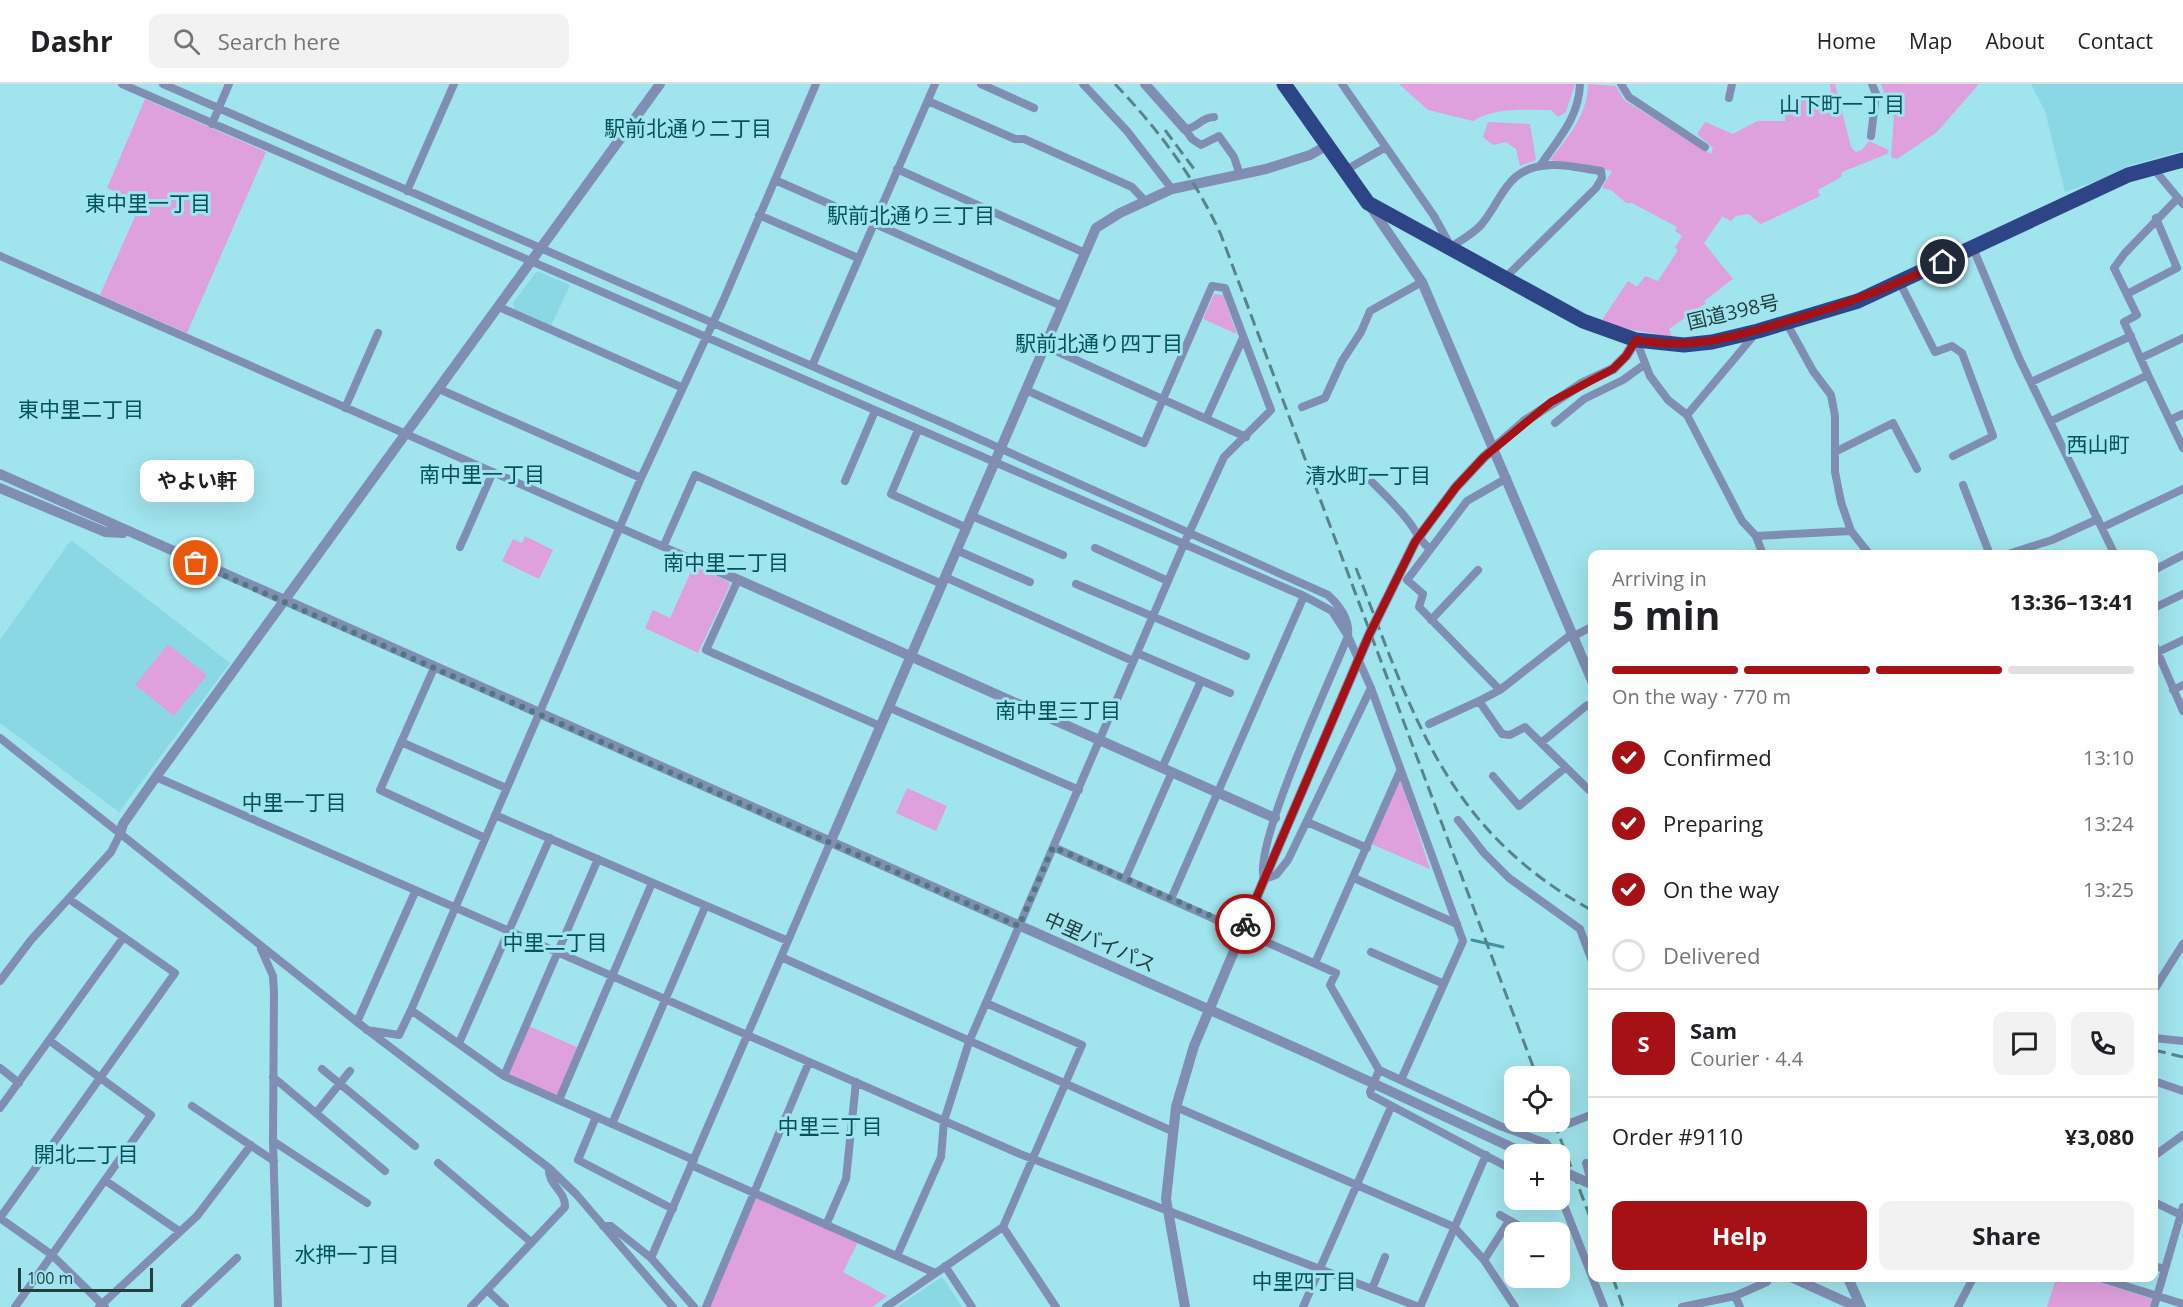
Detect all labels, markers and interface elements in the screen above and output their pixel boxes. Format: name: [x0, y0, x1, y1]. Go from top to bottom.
search box: [149, 14, 569, 68]
text: Dashr: [30, 22, 113, 60]
icon: search: [170, 25, 203, 58]
text: Search here: [218, 26, 340, 56]
text: Home: [1817, 27, 1876, 55]
text: Map: [1909, 27, 1952, 55]
text: About: [1985, 27, 2045, 55]
text: Contact: [2078, 27, 2153, 55]
district label: 山下町一丁目: [1779, 90, 1905, 118]
district label: 駅前北通り二丁目: [604, 114, 772, 142]
district label: 東中里一丁目: [85, 189, 211, 217]
district label: 駅前北通り三丁目: [827, 201, 995, 229]
pin: [1917, 236, 1968, 287]
icon: home: [1926, 245, 1959, 278]
street label: 国道398号: [1684, 288, 1782, 335]
district label: 駅前北通り四丁目: [1015, 329, 1183, 357]
district label: 東中里二丁目: [18, 395, 144, 423]
district label: 西山町: [2067, 430, 2130, 458]
district label: 南中里一丁目: [419, 460, 545, 488]
callout: やよい軒: [139, 461, 253, 503]
district label: 清水町一丁目: [1305, 461, 1431, 489]
text: やよい軒: [157, 467, 237, 494]
pin: [170, 537, 221, 588]
icon: bag: [179, 546, 212, 579]
district label: 南中里二丁目: [663, 548, 789, 576]
text: Arriving in: [1612, 565, 1707, 592]
text: 13:36–13:41: [2010, 586, 2134, 616]
text: 5 min: [1612, 588, 1720, 641]
text: On the way · 770 m: [1612, 683, 1791, 710]
district label: 南中里三丁目: [995, 696, 1121, 724]
icon: check: [1612, 741, 1645, 774]
text: Confirmed: [1663, 742, 1772, 772]
text: 13:10: [2083, 744, 2134, 771]
district label: 中里一丁目: [242, 788, 347, 816]
icon: check: [1612, 807, 1645, 840]
text: Preparing: [1663, 808, 1763, 838]
text: 13:24: [2083, 810, 2134, 837]
icon: check: [1612, 873, 1645, 906]
text: On the way: [1663, 874, 1779, 904]
text: 13:25: [2083, 876, 2134, 903]
courier: [1215, 894, 1275, 954]
street label: 中里バイパス: [1040, 905, 1160, 978]
icon: bike: [1229, 908, 1262, 941]
district label: 中里二丁目: [503, 928, 608, 956]
text: Delivered: [1663, 940, 1761, 970]
button: chat: [1993, 1012, 2056, 1075]
button: phone: [2071, 1012, 2134, 1075]
text: Sam: [1690, 1015, 1737, 1045]
text: S: [1637, 1028, 1650, 1058]
text: Courier · 4.4: [1690, 1045, 1803, 1072]
map controls: [1504, 1066, 1570, 1288]
button: locate: [1504, 1066, 1570, 1132]
district label: 中里三丁目: [778, 1112, 883, 1140]
text: Order #9110: [1612, 1121, 1743, 1151]
text: ¥3,080: [2065, 1121, 2134, 1151]
district label: 開北二丁目: [34, 1140, 139, 1168]
button: +: [1504, 1144, 1570, 1210]
button: Help: [1612, 1201, 1867, 1270]
button: Share: [1879, 1201, 2134, 1270]
button: −: [1504, 1222, 1570, 1288]
district label: 水押一丁目: [295, 1240, 400, 1268]
scale bar: [18, 1265, 153, 1292]
text: 100 m: [27, 1267, 73, 1289]
district label: 中里四丁目: [1252, 1267, 1357, 1295]

